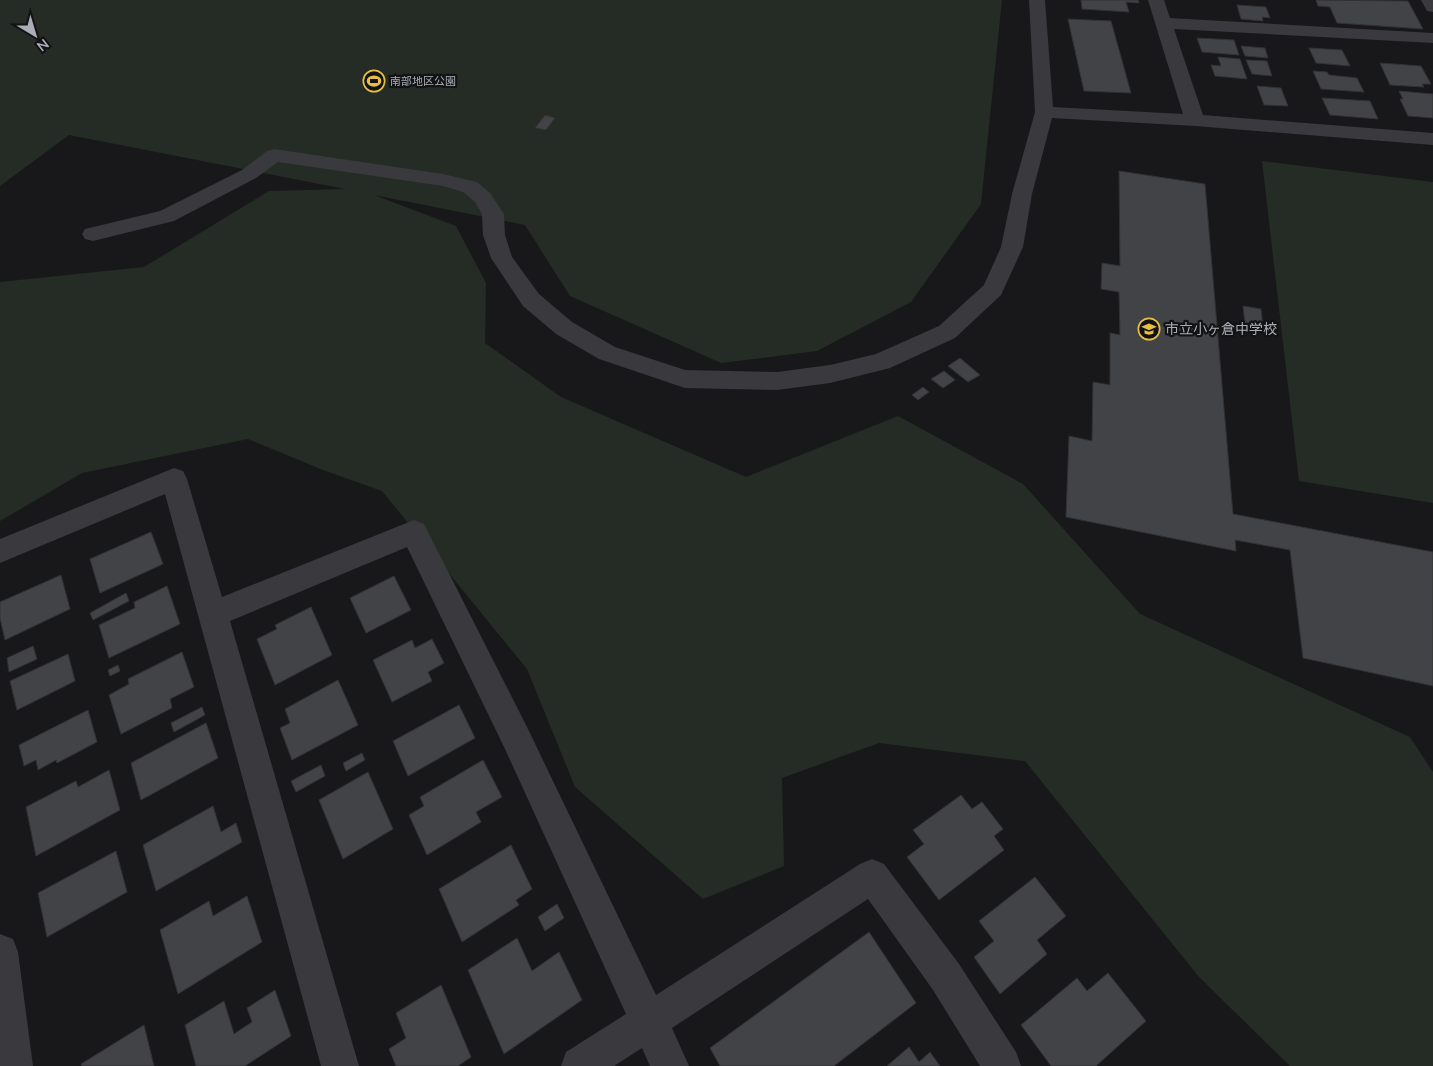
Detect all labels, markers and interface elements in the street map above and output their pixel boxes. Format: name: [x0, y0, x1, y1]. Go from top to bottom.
north arrow: [10, 10, 60, 60]
text: N: [33, 35, 53, 56]
sports icon: 南部地区公園: [362, 69, 386, 93]
place label: 南部地区公園: [390, 74, 456, 88]
school or university icon: 市立小ヶ倉中学校: [1137, 317, 1161, 341]
place label: 市立小ヶ倉中学校: [1165, 320, 1277, 338]

